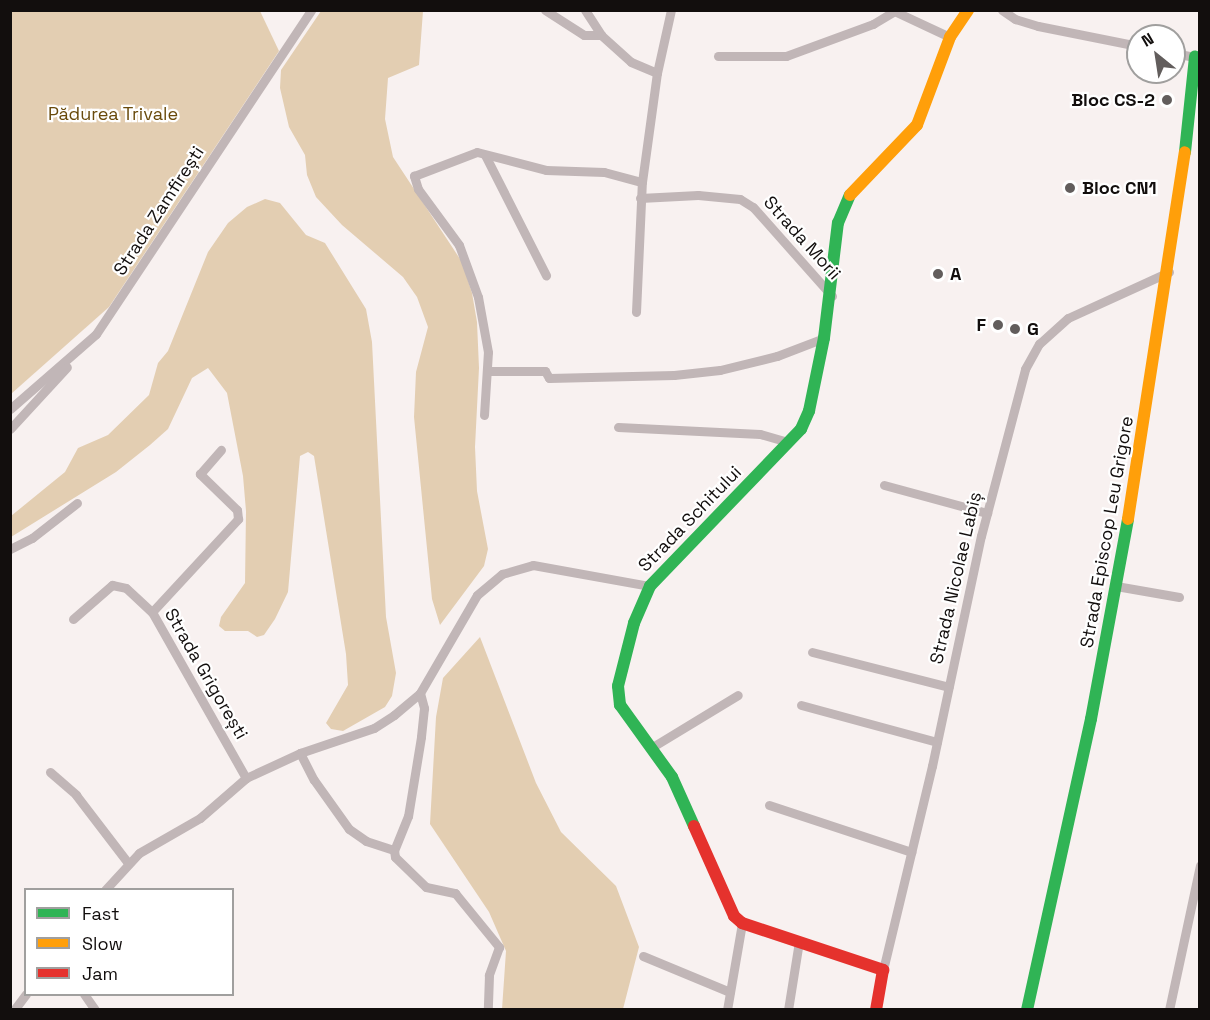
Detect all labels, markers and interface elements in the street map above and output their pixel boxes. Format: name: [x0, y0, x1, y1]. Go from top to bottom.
north arrow: [1126, 24, 1186, 84]
text: N: [1138, 28, 1158, 51]
place label: Bloc CS-2: [1071, 89, 1155, 111]
marker: Bloc CS-2: [1160, 93, 1174, 107]
park label: Pădurea Trivale: [48, 103, 178, 125]
street label: Strada Zamfirești: [109, 142, 209, 280]
place label: Bloc CN1: [1082, 177, 1157, 199]
marker: Bloc CN1: [1063, 181, 1077, 195]
street label: Strada Morii: [759, 192, 845, 284]
place label: A: [950, 263, 961, 285]
marker: A: [931, 267, 945, 281]
place label: F: [976, 314, 986, 336]
marker: F: [991, 318, 1005, 332]
place label: G: [1027, 318, 1039, 340]
marker: G: [1008, 322, 1022, 336]
street label: Strada Episcop Leu Grigore: [1076, 414, 1138, 650]
street label: Strada Schitului: [634, 462, 746, 576]
street label: Strada Nicolae Labiș: [926, 490, 986, 666]
street label: Strada Grigorești: [160, 605, 252, 743]
legend: [24, 888, 234, 996]
text: Fast: [82, 902, 119, 925]
text: Slow: [82, 932, 123, 955]
text: Jam: [82, 962, 118, 985]

